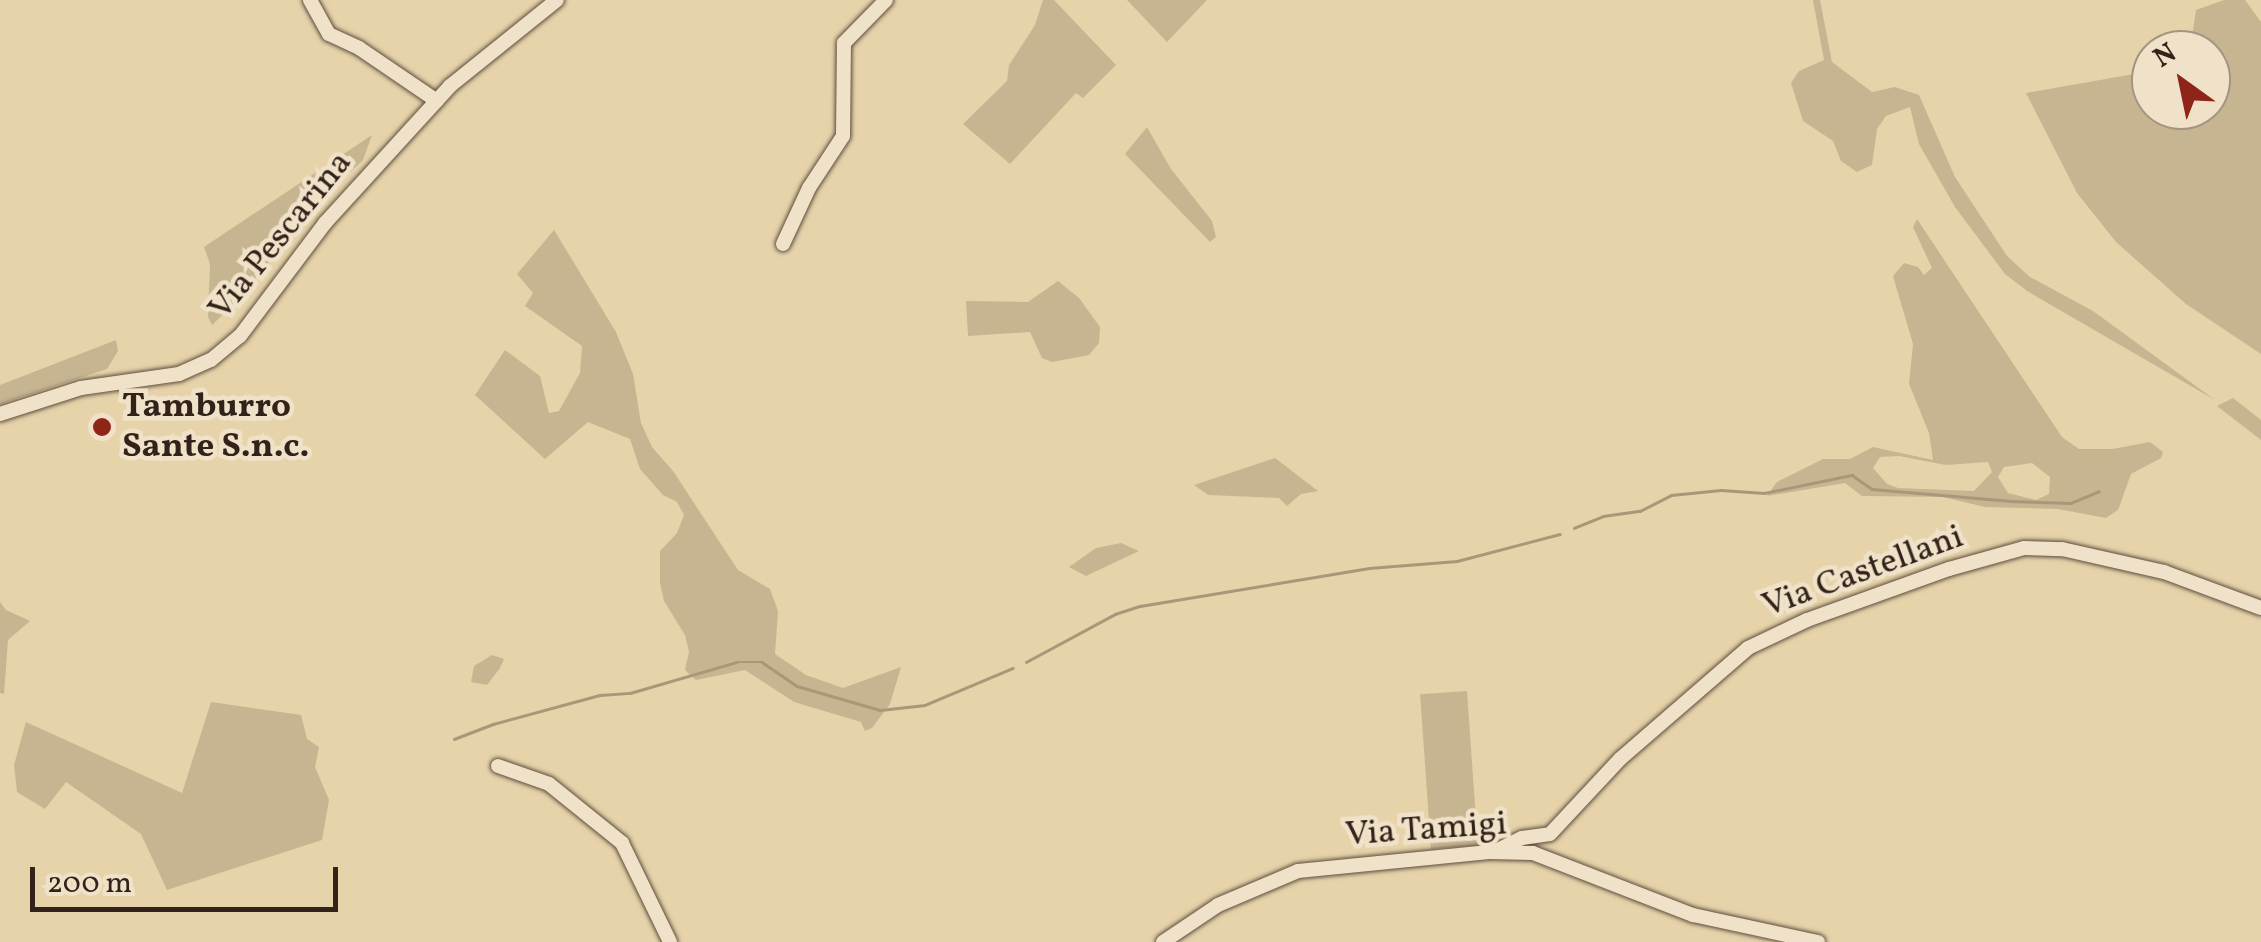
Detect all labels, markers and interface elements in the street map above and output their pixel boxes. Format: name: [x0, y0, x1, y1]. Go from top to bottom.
north arrow: [2131, 30, 2231, 130]
text: N: [2146, 34, 2185, 78]
street label: Via Pescarina: [200, 143, 362, 329]
place label: Tamburro Sante S.n.c.: [122, 386, 310, 468]
marker: Tamburro Sante S.n.c.: [91, 416, 113, 438]
street label: Via Castellani: [1757, 516, 1969, 628]
street label: Via Tamigi: [1343, 803, 1509, 857]
scale bar: [35, 847, 342, 909]
text: 200 m: [47, 863, 132, 905]

